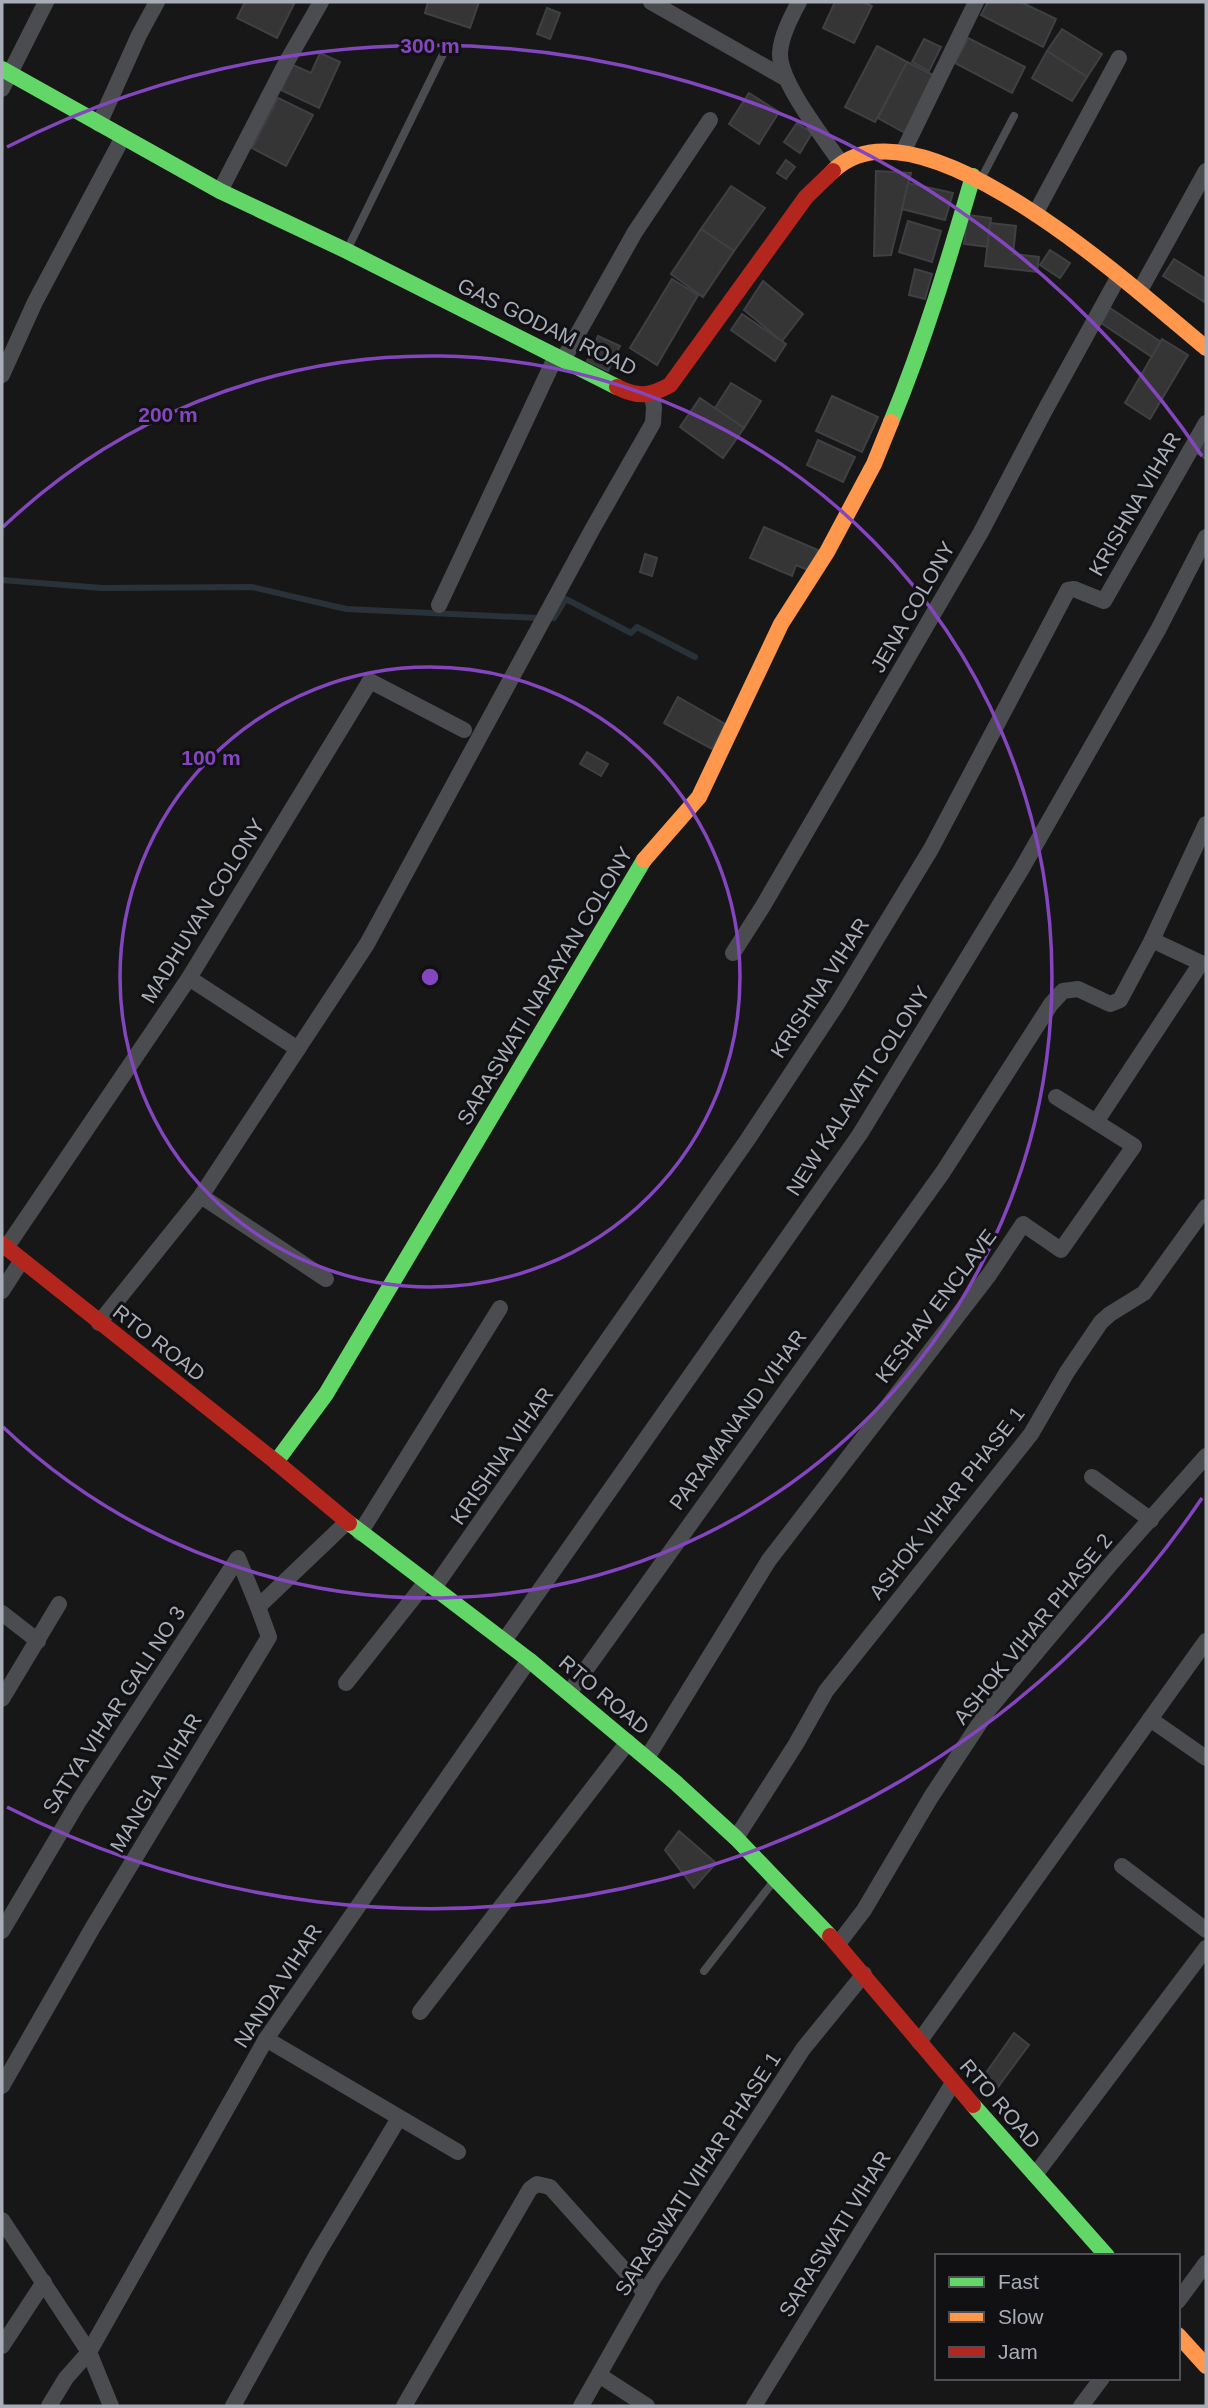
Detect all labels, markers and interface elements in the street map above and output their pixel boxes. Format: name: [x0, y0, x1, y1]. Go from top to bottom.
text: 300 m: [400, 34, 460, 57]
street label: GAS GODAM ROAD: [454, 273, 640, 380]
text: 200 m: [138, 403, 198, 426]
street label: KRISHNA VIHAR: [1084, 428, 1185, 580]
street label: JENA COLONY: [866, 537, 959, 676]
text: 100 m: [181, 746, 241, 769]
street label: MADHUVAN COLONY: [136, 814, 269, 1007]
street label: SARASWATI NARAYAN COLONY: [452, 843, 637, 1129]
street label: KRISHNA VIHAR: [766, 913, 873, 1062]
centre of rings: [418, 965, 442, 989]
street label: NEW KALAVATI COLONY: [781, 982, 934, 1200]
street label: KESHAV ENCLAVE: [870, 1225, 1001, 1387]
street label: RTO ROAD: [109, 1300, 210, 1386]
street label: PARAMANAND VIHAR: [665, 1325, 811, 1514]
street label: KRISHNA VIHAR: [446, 1383, 558, 1529]
street label: ASHOK VIHAR PHASE 1: [864, 1402, 1029, 1604]
street label: ASHOK VIHAR PHASE 2: [949, 1529, 1116, 1728]
street label: SATYA VIHAR GALI NO 3: [38, 1602, 189, 1818]
street label: RTO ROAD: [555, 1650, 654, 1739]
street label: MANGLA VIHAR: [105, 1709, 206, 1856]
street label: NANDA VIHAR: [229, 1920, 326, 2052]
street label: SARASWATI VIHAR PHASE 1: [610, 2048, 785, 2300]
street label: RTO ROAD: [956, 2055, 1045, 2153]
street label: SARASWATI VIHAR: [774, 2146, 895, 2321]
legend: [935, 2254, 1180, 2380]
text: Fast: [998, 2270, 1039, 2293]
text: Slow: [998, 2305, 1044, 2328]
text: Jam: [998, 2340, 1038, 2363]

